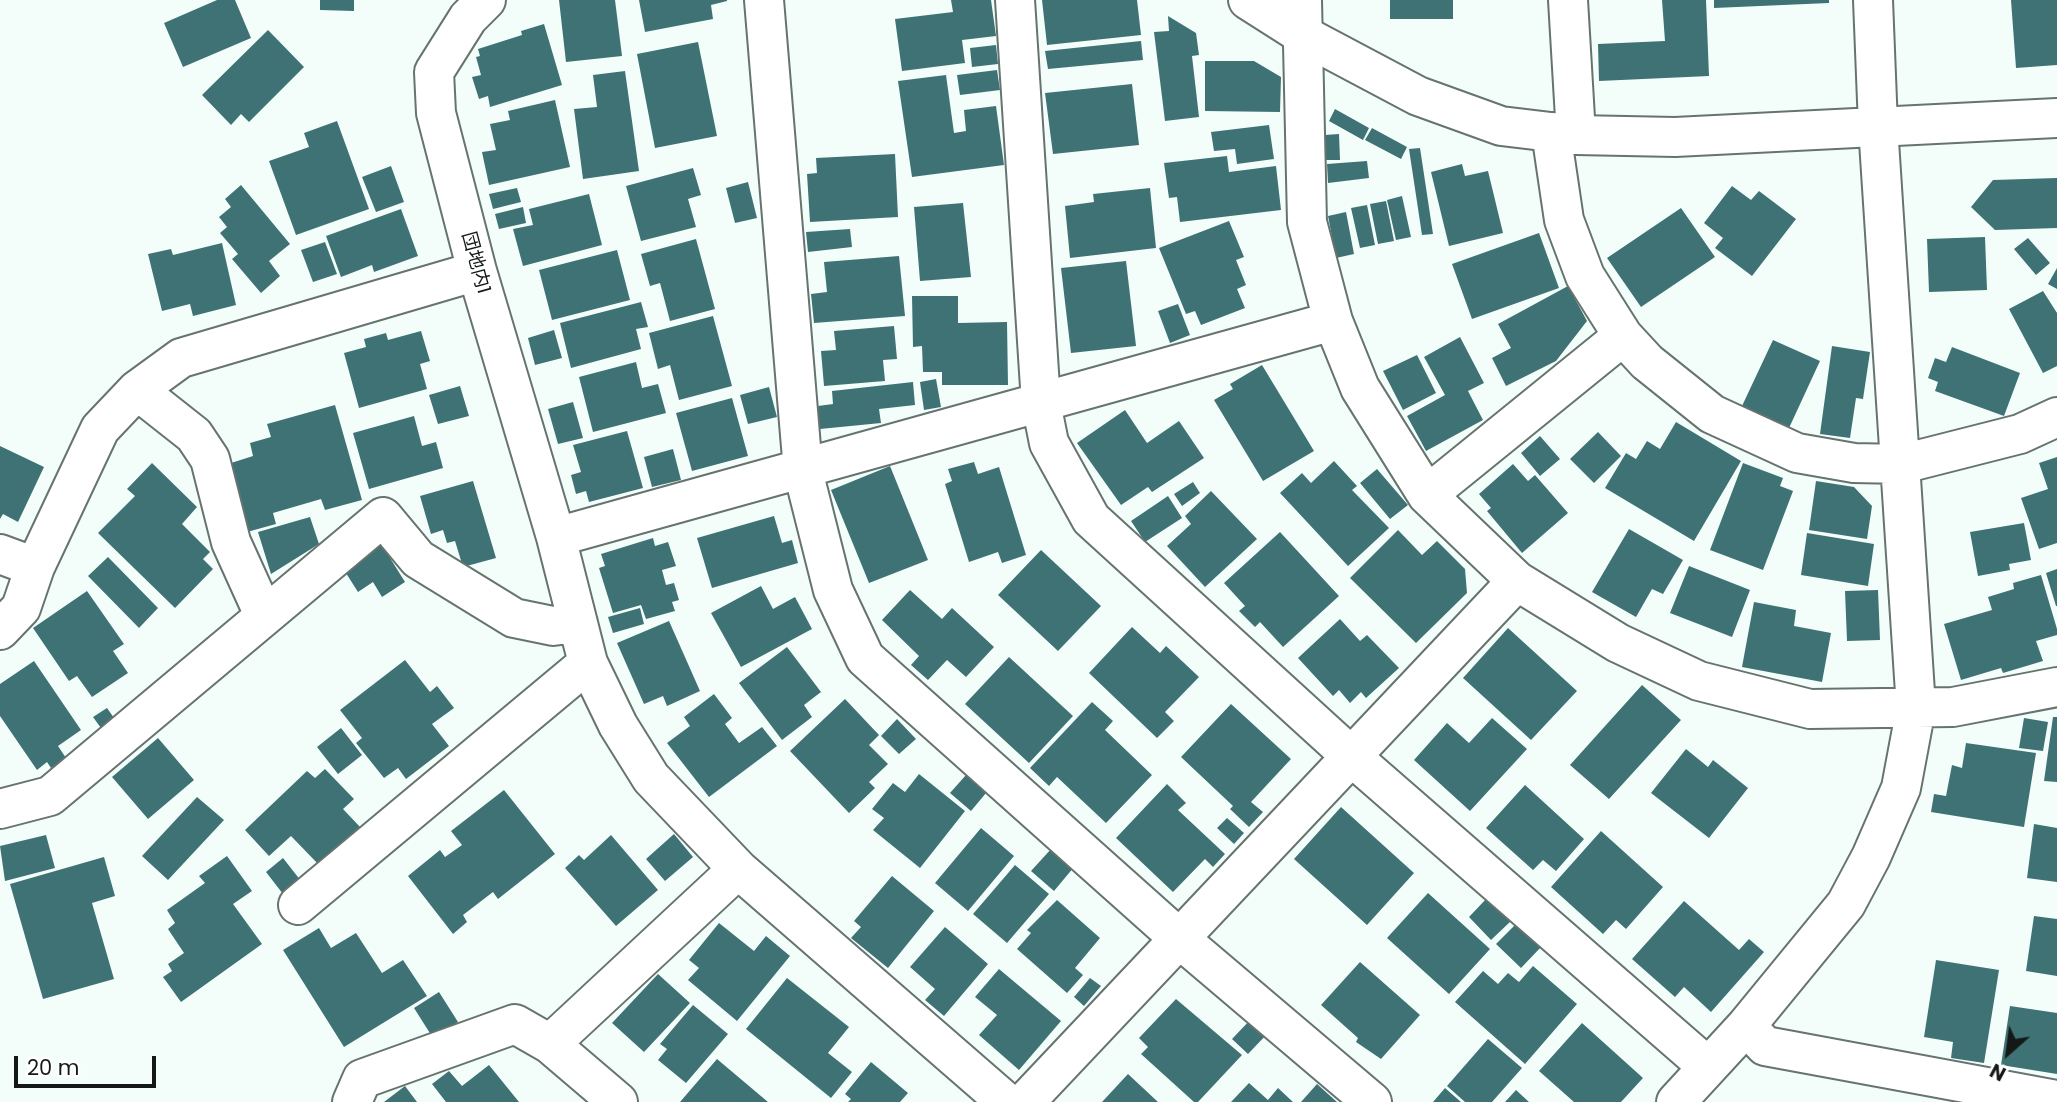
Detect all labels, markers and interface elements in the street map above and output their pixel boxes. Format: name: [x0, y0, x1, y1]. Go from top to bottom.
street label: 団地内1: [456, 230, 494, 296]
north arrow: [1973, 1018, 2043, 1088]
scale bar: [18, 1042, 159, 1086]
text: 20 m: [27, 1053, 80, 1082]
text: N: [1985, 1057, 2011, 1087]

